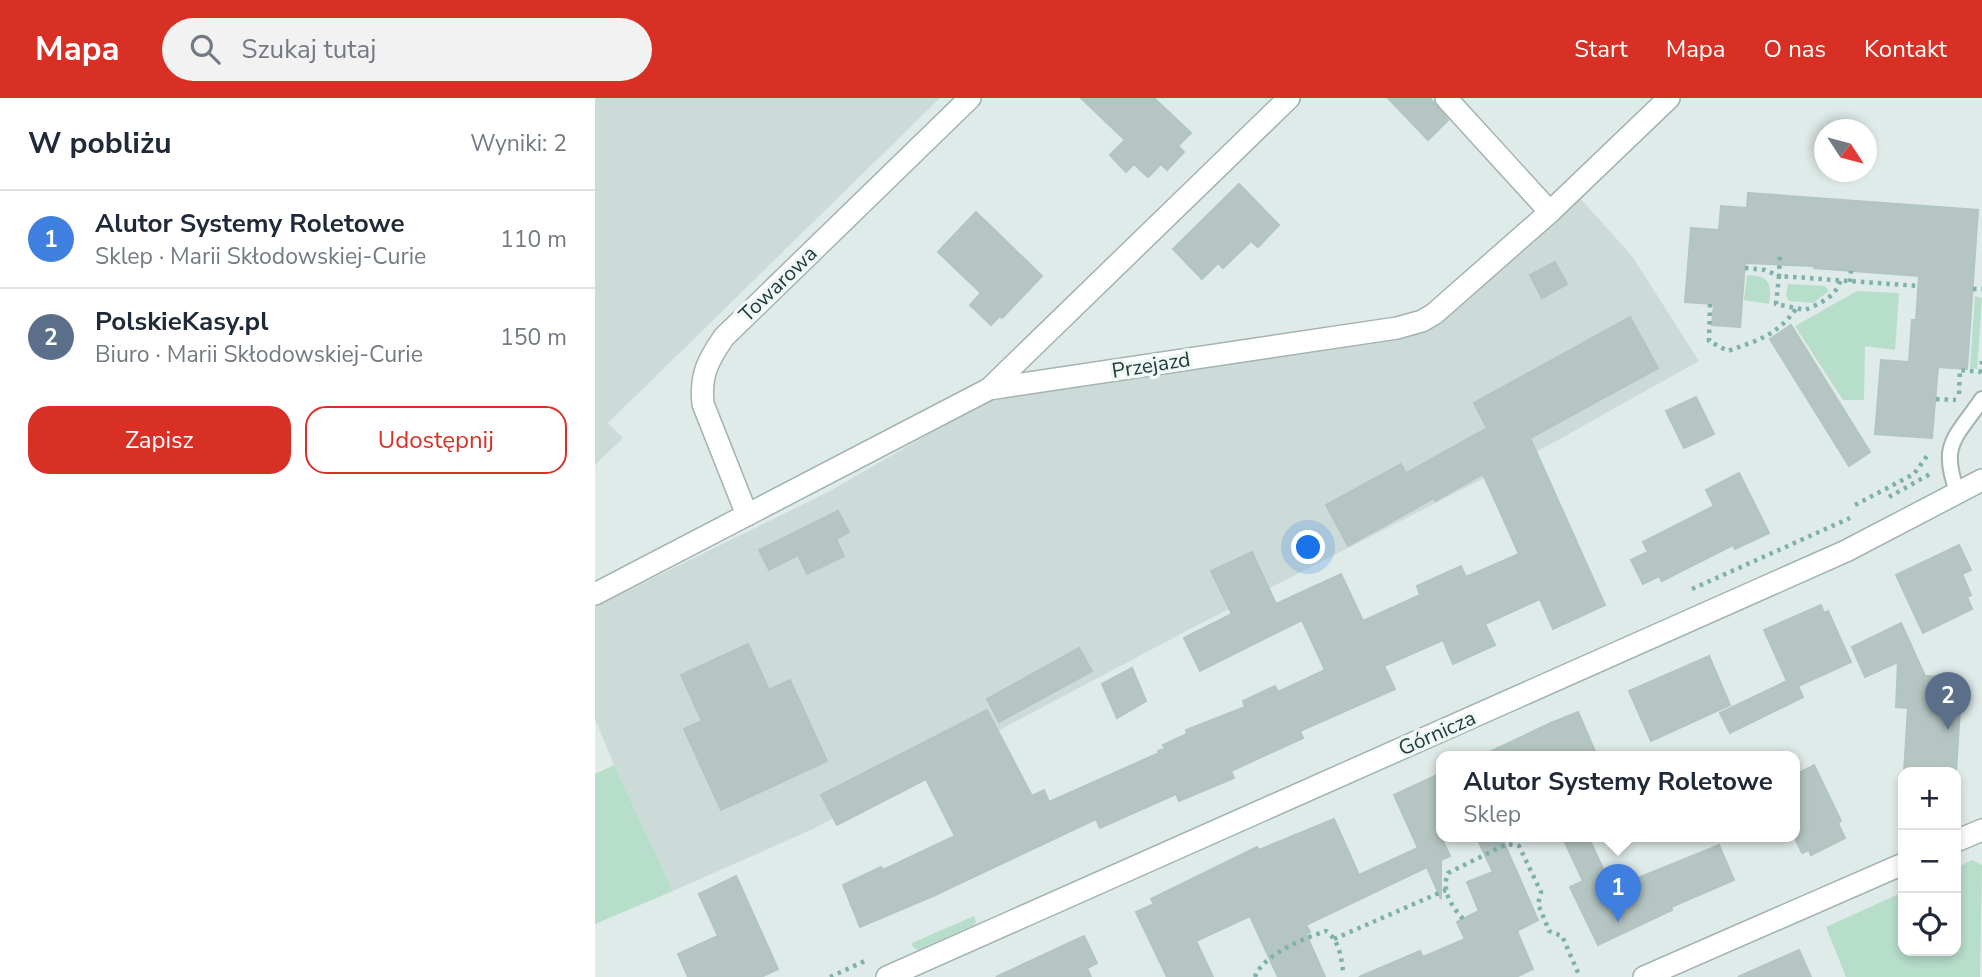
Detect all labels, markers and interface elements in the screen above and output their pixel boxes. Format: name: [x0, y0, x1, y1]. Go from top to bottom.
search box: [162, 18, 652, 81]
text: Mapa: [35, 27, 120, 72]
icon: search: [186, 30, 224, 68]
text: Szukaj tutaj: [242, 32, 376, 67]
text: Start: [1574, 33, 1628, 65]
text: Mapa: [1666, 33, 1726, 65]
text: O nas: [1764, 33, 1826, 65]
text: Kontakt: [1864, 33, 1947, 65]
north arrow: [1814, 119, 1877, 182]
text: W pobliżu: [28, 123, 172, 164]
text: Wyniki: 2: [470, 128, 567, 159]
text: Alutor Systemy Roletowe: [95, 206, 404, 241]
text: 1: [44, 224, 58, 255]
text: 110 m: [500, 224, 567, 255]
street label: Towarowa: [733, 240, 823, 328]
text: Sklep · Marii Skłodowskiej-Curie: [95, 241, 426, 272]
text: PolskieKasy.pl: [95, 304, 268, 339]
text: 2: [44, 322, 58, 353]
text: 150 m: [500, 322, 567, 353]
text: Biuro · Marii Skłodowskiej-Curie: [95, 339, 423, 370]
street label: Przejazd: [1110, 345, 1192, 385]
button: Zapisz: [28, 406, 291, 474]
button: Udostępnij: [305, 406, 567, 474]
your location: [1291, 530, 1325, 564]
pin: 2: [1925, 672, 1971, 730]
street label: Górnicza: [1394, 704, 1480, 762]
popup: [1436, 751, 1800, 842]
text: Alutor Systemy Roletowe: [1463, 764, 1773, 799]
map controls: [1898, 767, 1961, 956]
button: +: [1898, 767, 1961, 830]
text: Sklep: [1463, 799, 1521, 830]
button: −: [1898, 830, 1961, 893]
pin: 1: [1595, 864, 1641, 922]
button: locate: [1898, 893, 1961, 956]

